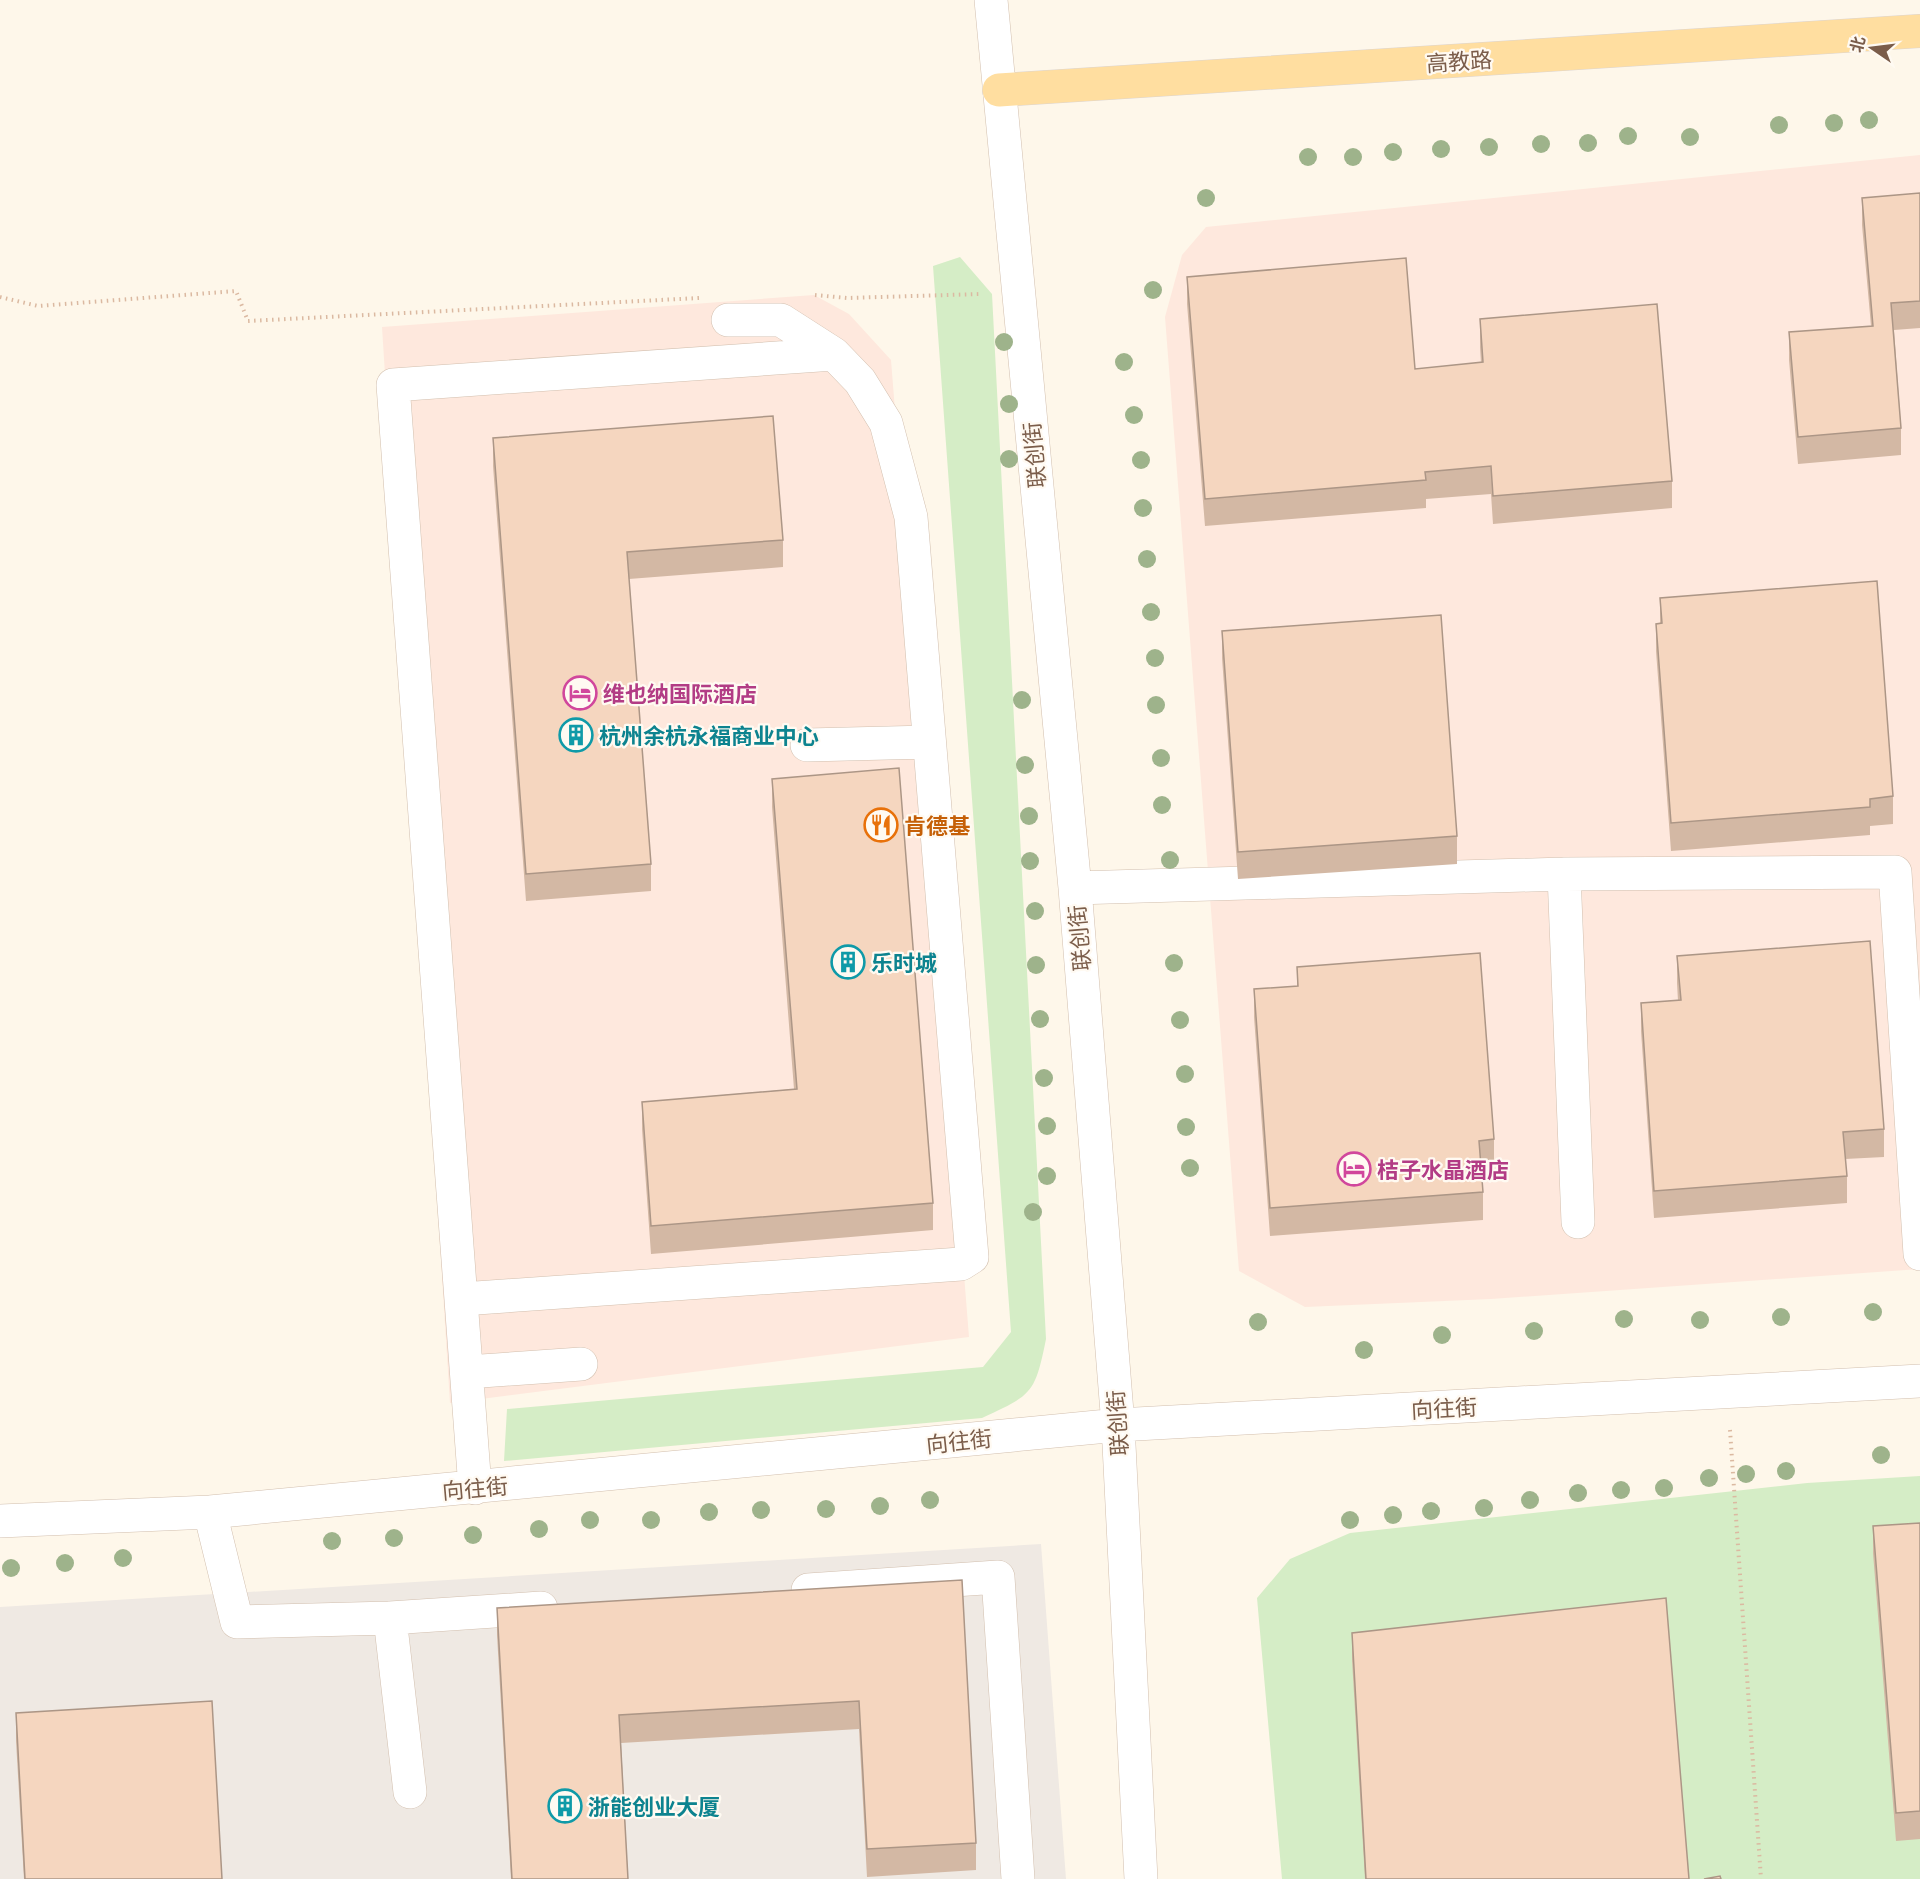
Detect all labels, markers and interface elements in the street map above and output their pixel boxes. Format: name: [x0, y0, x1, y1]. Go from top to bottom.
north arrow: [1842, 18, 1902, 78]
text: 北: [1846, 34, 1868, 54]
street label: 高教路: [1425, 45, 1493, 77]
street label: 联创街: [1018, 421, 1050, 489]
hotel icon: 维也纳国际酒店: [562, 675, 598, 711]
place label: 维也纳国际酒店: [603, 680, 757, 707]
building icon: 杭州余杭永福商业中心: [558, 717, 594, 753]
place label: 杭州余杭永福商业中心: [599, 722, 819, 749]
restaurant icon: 肯德基: [863, 807, 899, 843]
place label: 肯德基: [904, 812, 970, 839]
street label: 联创街: [1063, 904, 1095, 972]
building icon: 乐时城: [830, 944, 866, 980]
place label: 乐时城: [871, 949, 937, 976]
hotel icon: 桔子水晶酒店: [1336, 1151, 1372, 1187]
place label: 桔子水晶酒店: [1377, 1156, 1509, 1183]
street label: 联创街: [1101, 1389, 1133, 1457]
street label: 向往街: [1410, 1393, 1478, 1423]
street label: 向往街: [925, 1424, 993, 1458]
street label: 向往街: [441, 1472, 509, 1504]
building icon: 浙能创业大厦: [547, 1788, 583, 1824]
place label: 浙能创业大厦: [588, 1793, 720, 1820]

